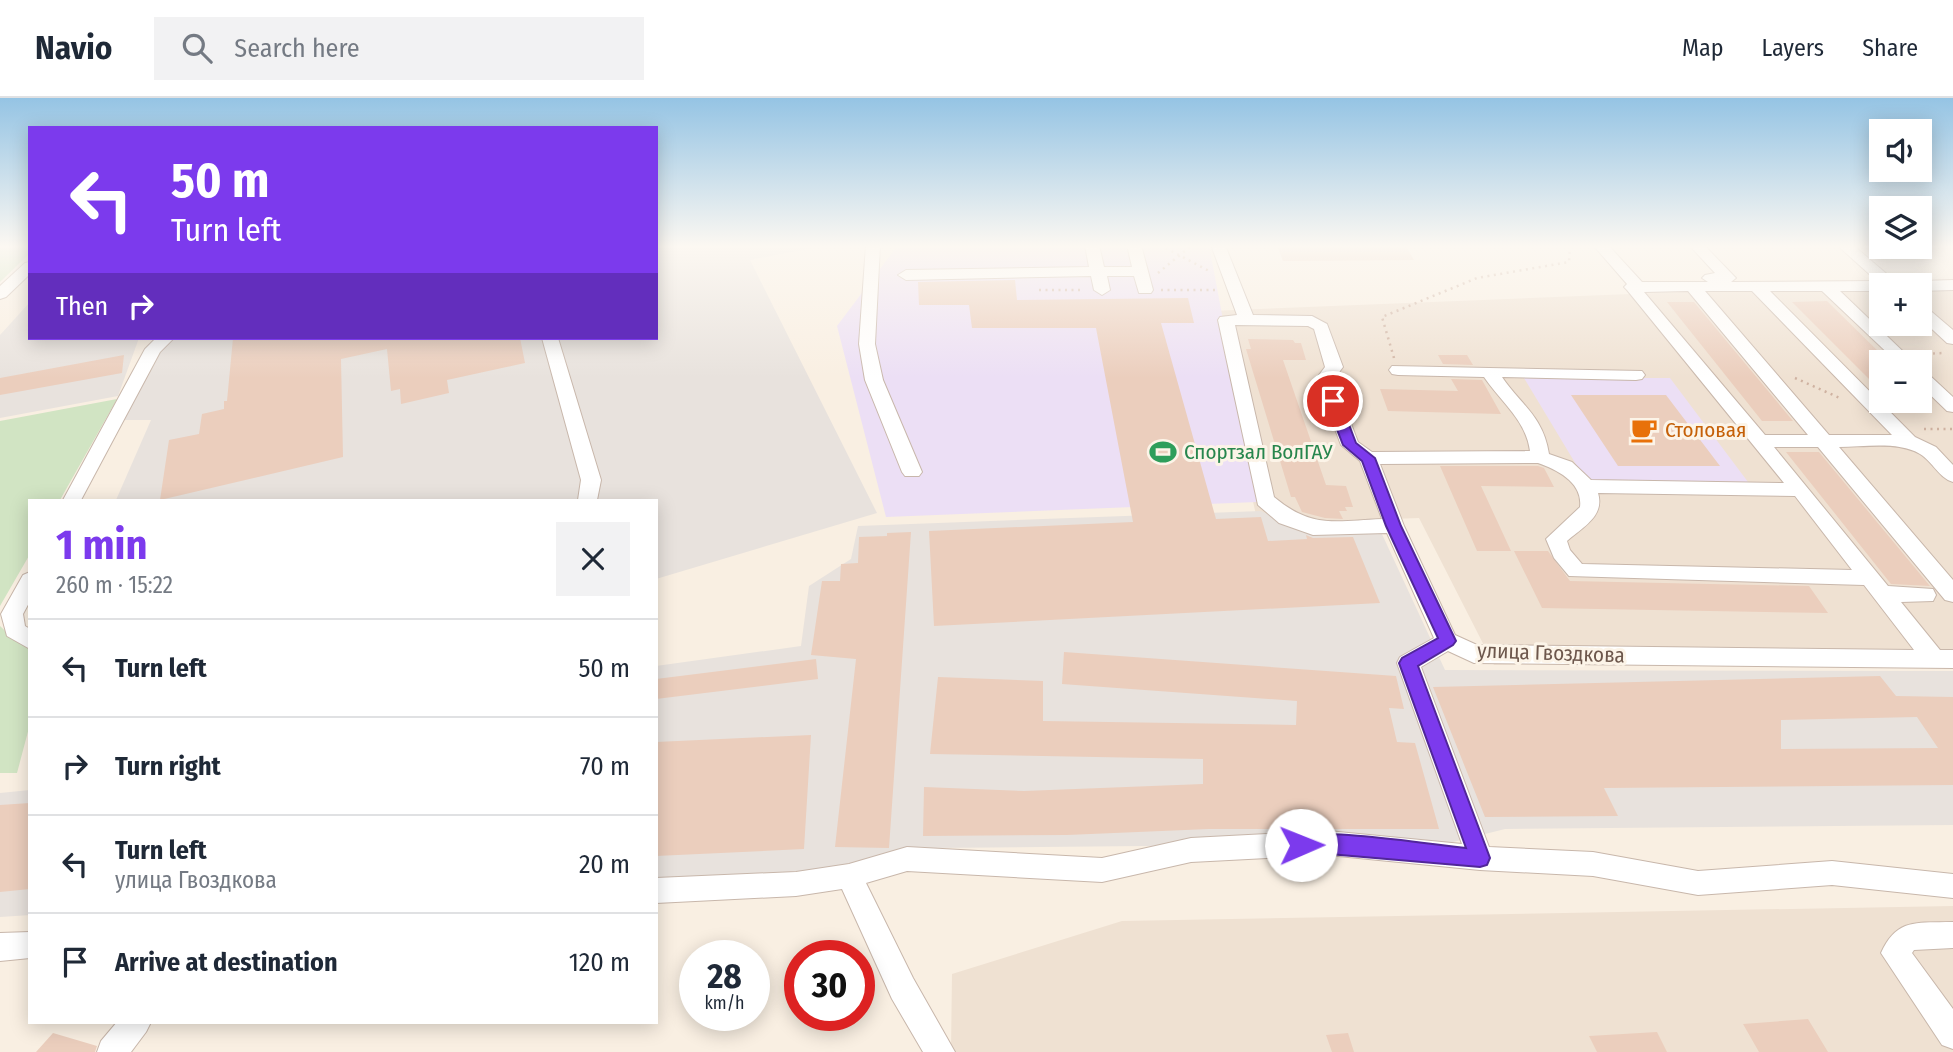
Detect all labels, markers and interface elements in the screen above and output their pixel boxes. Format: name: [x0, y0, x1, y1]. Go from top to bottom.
search box: [154, 17, 644, 80]
text: Navio: [35, 28, 112, 68]
icon: search: [178, 29, 216, 67]
text: Search here: [234, 33, 360, 64]
text: Map: [1682, 34, 1724, 62]
text: Layers: [1762, 34, 1824, 62]
text: Share: [1862, 34, 1918, 62]
map controls: [1869, 119, 1932, 413]
button: sound: [1869, 119, 1932, 182]
text: 50 m: [171, 151, 269, 210]
icon: left: [56, 154, 147, 245]
button: layers: [1869, 196, 1932, 259]
text: Turn left: [171, 211, 281, 249]
button: +: [1869, 273, 1932, 336]
icon: right: [122, 287, 160, 325]
text: Then: [56, 291, 108, 322]
button: −: [1869, 350, 1932, 413]
pin: [1303, 371, 1363, 431]
icon: arrive: [1314, 382, 1352, 420]
cafe icon: Столовая: [1629, 415, 1659, 445]
place label: Столовая: [1665, 417, 1746, 443]
sports icon: Спортзал ВолГАУ: [1148, 437, 1178, 467]
place label: Спортзал ВолГАУ: [1184, 439, 1333, 465]
text: 1 min: [56, 520, 147, 570]
button: close: [556, 522, 630, 596]
text: 260 m · 15:22: [56, 571, 173, 599]
street label: улица Гвоздкова: [1477, 637, 1625, 669]
icon: left: [56, 649, 94, 687]
text: Turn left: [115, 653, 207, 684]
text: 50 m: [578, 653, 630, 684]
icon: right: [56, 747, 94, 785]
text: Turn right: [115, 751, 221, 782]
text: 70 m: [580, 751, 630, 782]
position arrow: [1264, 808, 1338, 882]
text: Turn left: [115, 835, 207, 866]
icon: left: [56, 845, 94, 883]
text: 20 m: [579, 849, 630, 880]
text: улица Гвоздкова: [115, 866, 277, 894]
speed limit sign: 30: [784, 940, 875, 1031]
icon: arrive: [56, 943, 94, 981]
text: Arrive at destination: [115, 947, 338, 978]
text: 120 m: [569, 947, 630, 978]
text: 28: [707, 955, 742, 997]
text: km/h: [704, 992, 745, 1014]

